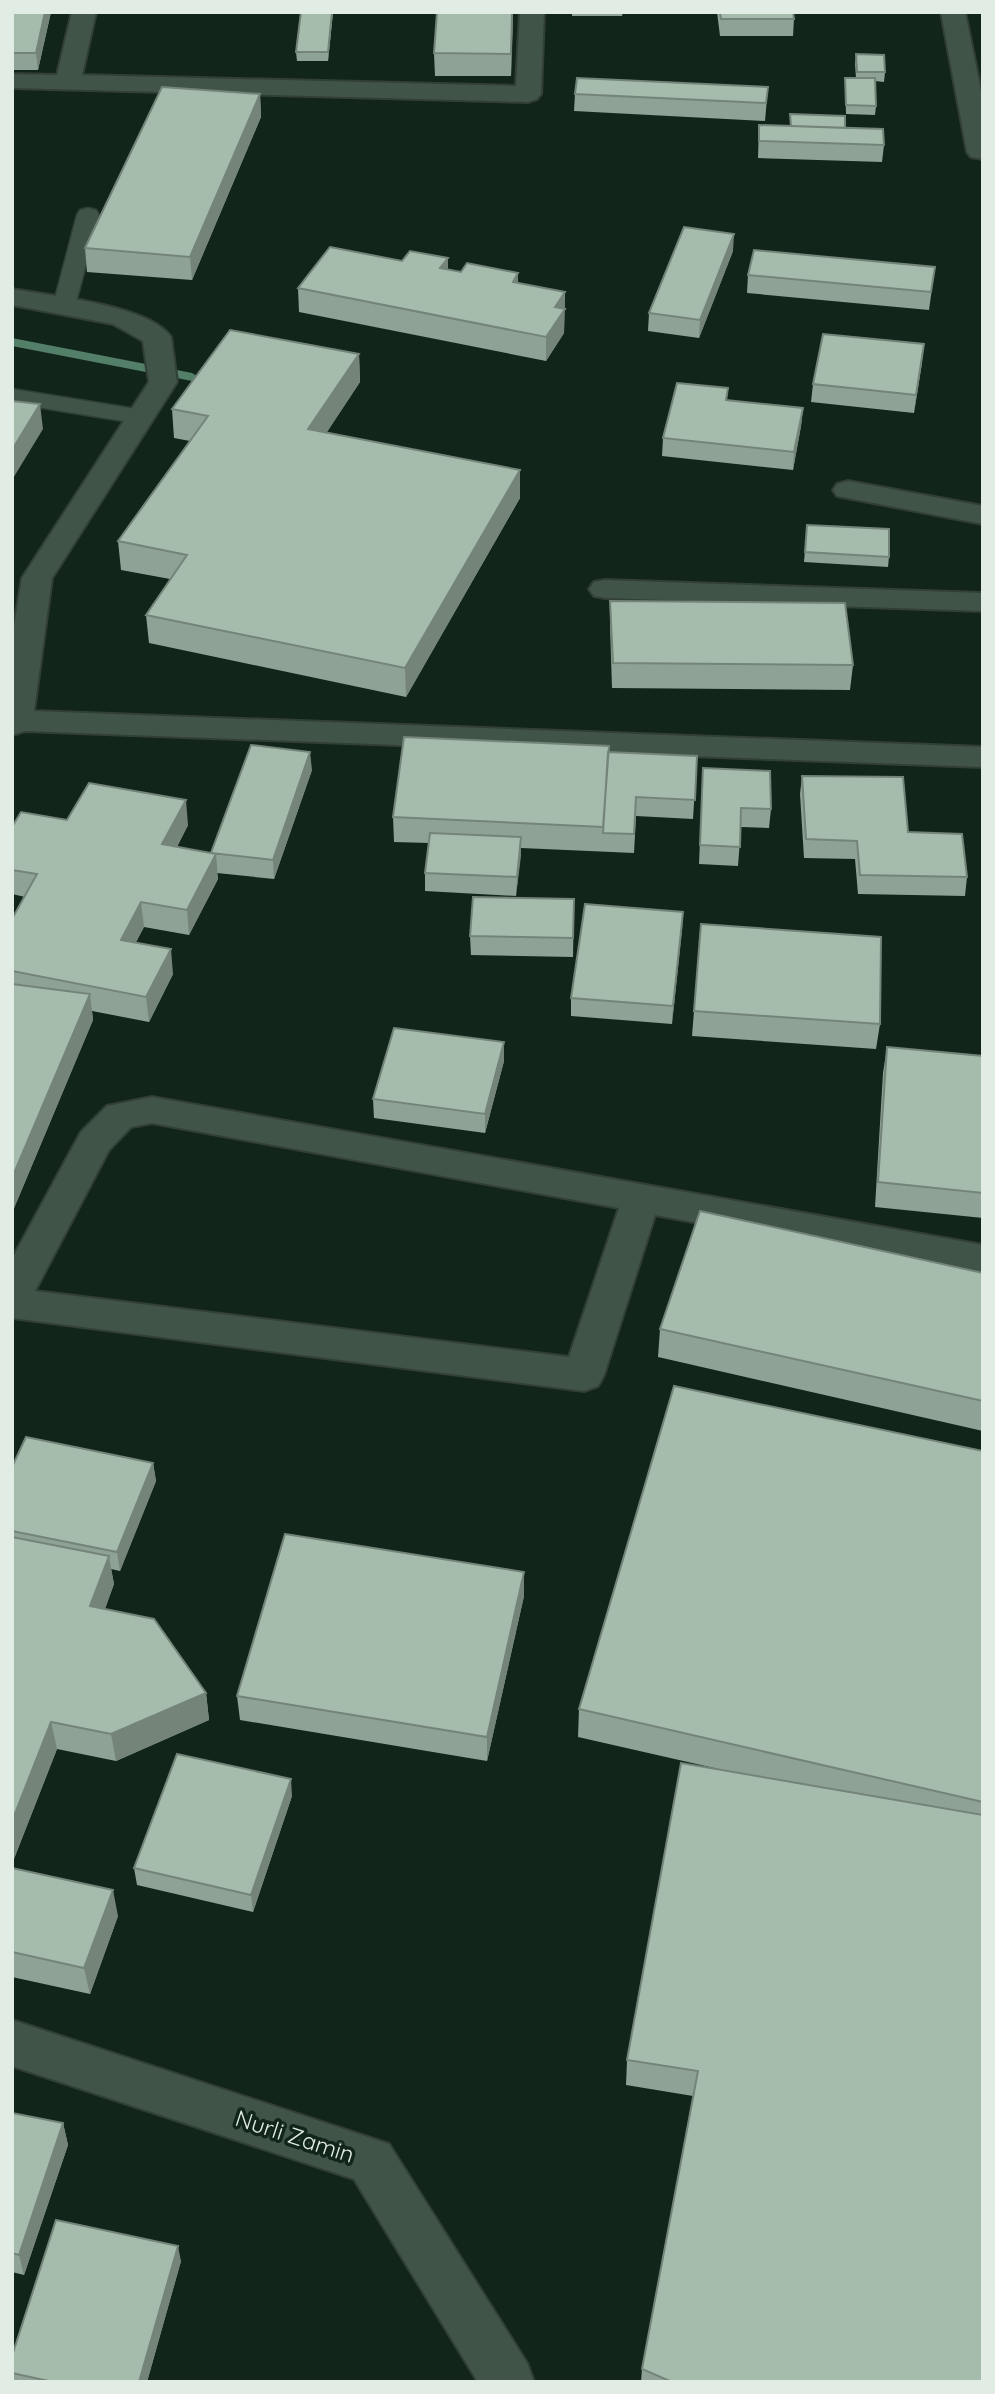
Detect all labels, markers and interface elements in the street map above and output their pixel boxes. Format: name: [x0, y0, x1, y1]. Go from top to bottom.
street label: Nurli Zamin: [232, 2103, 358, 2169]

